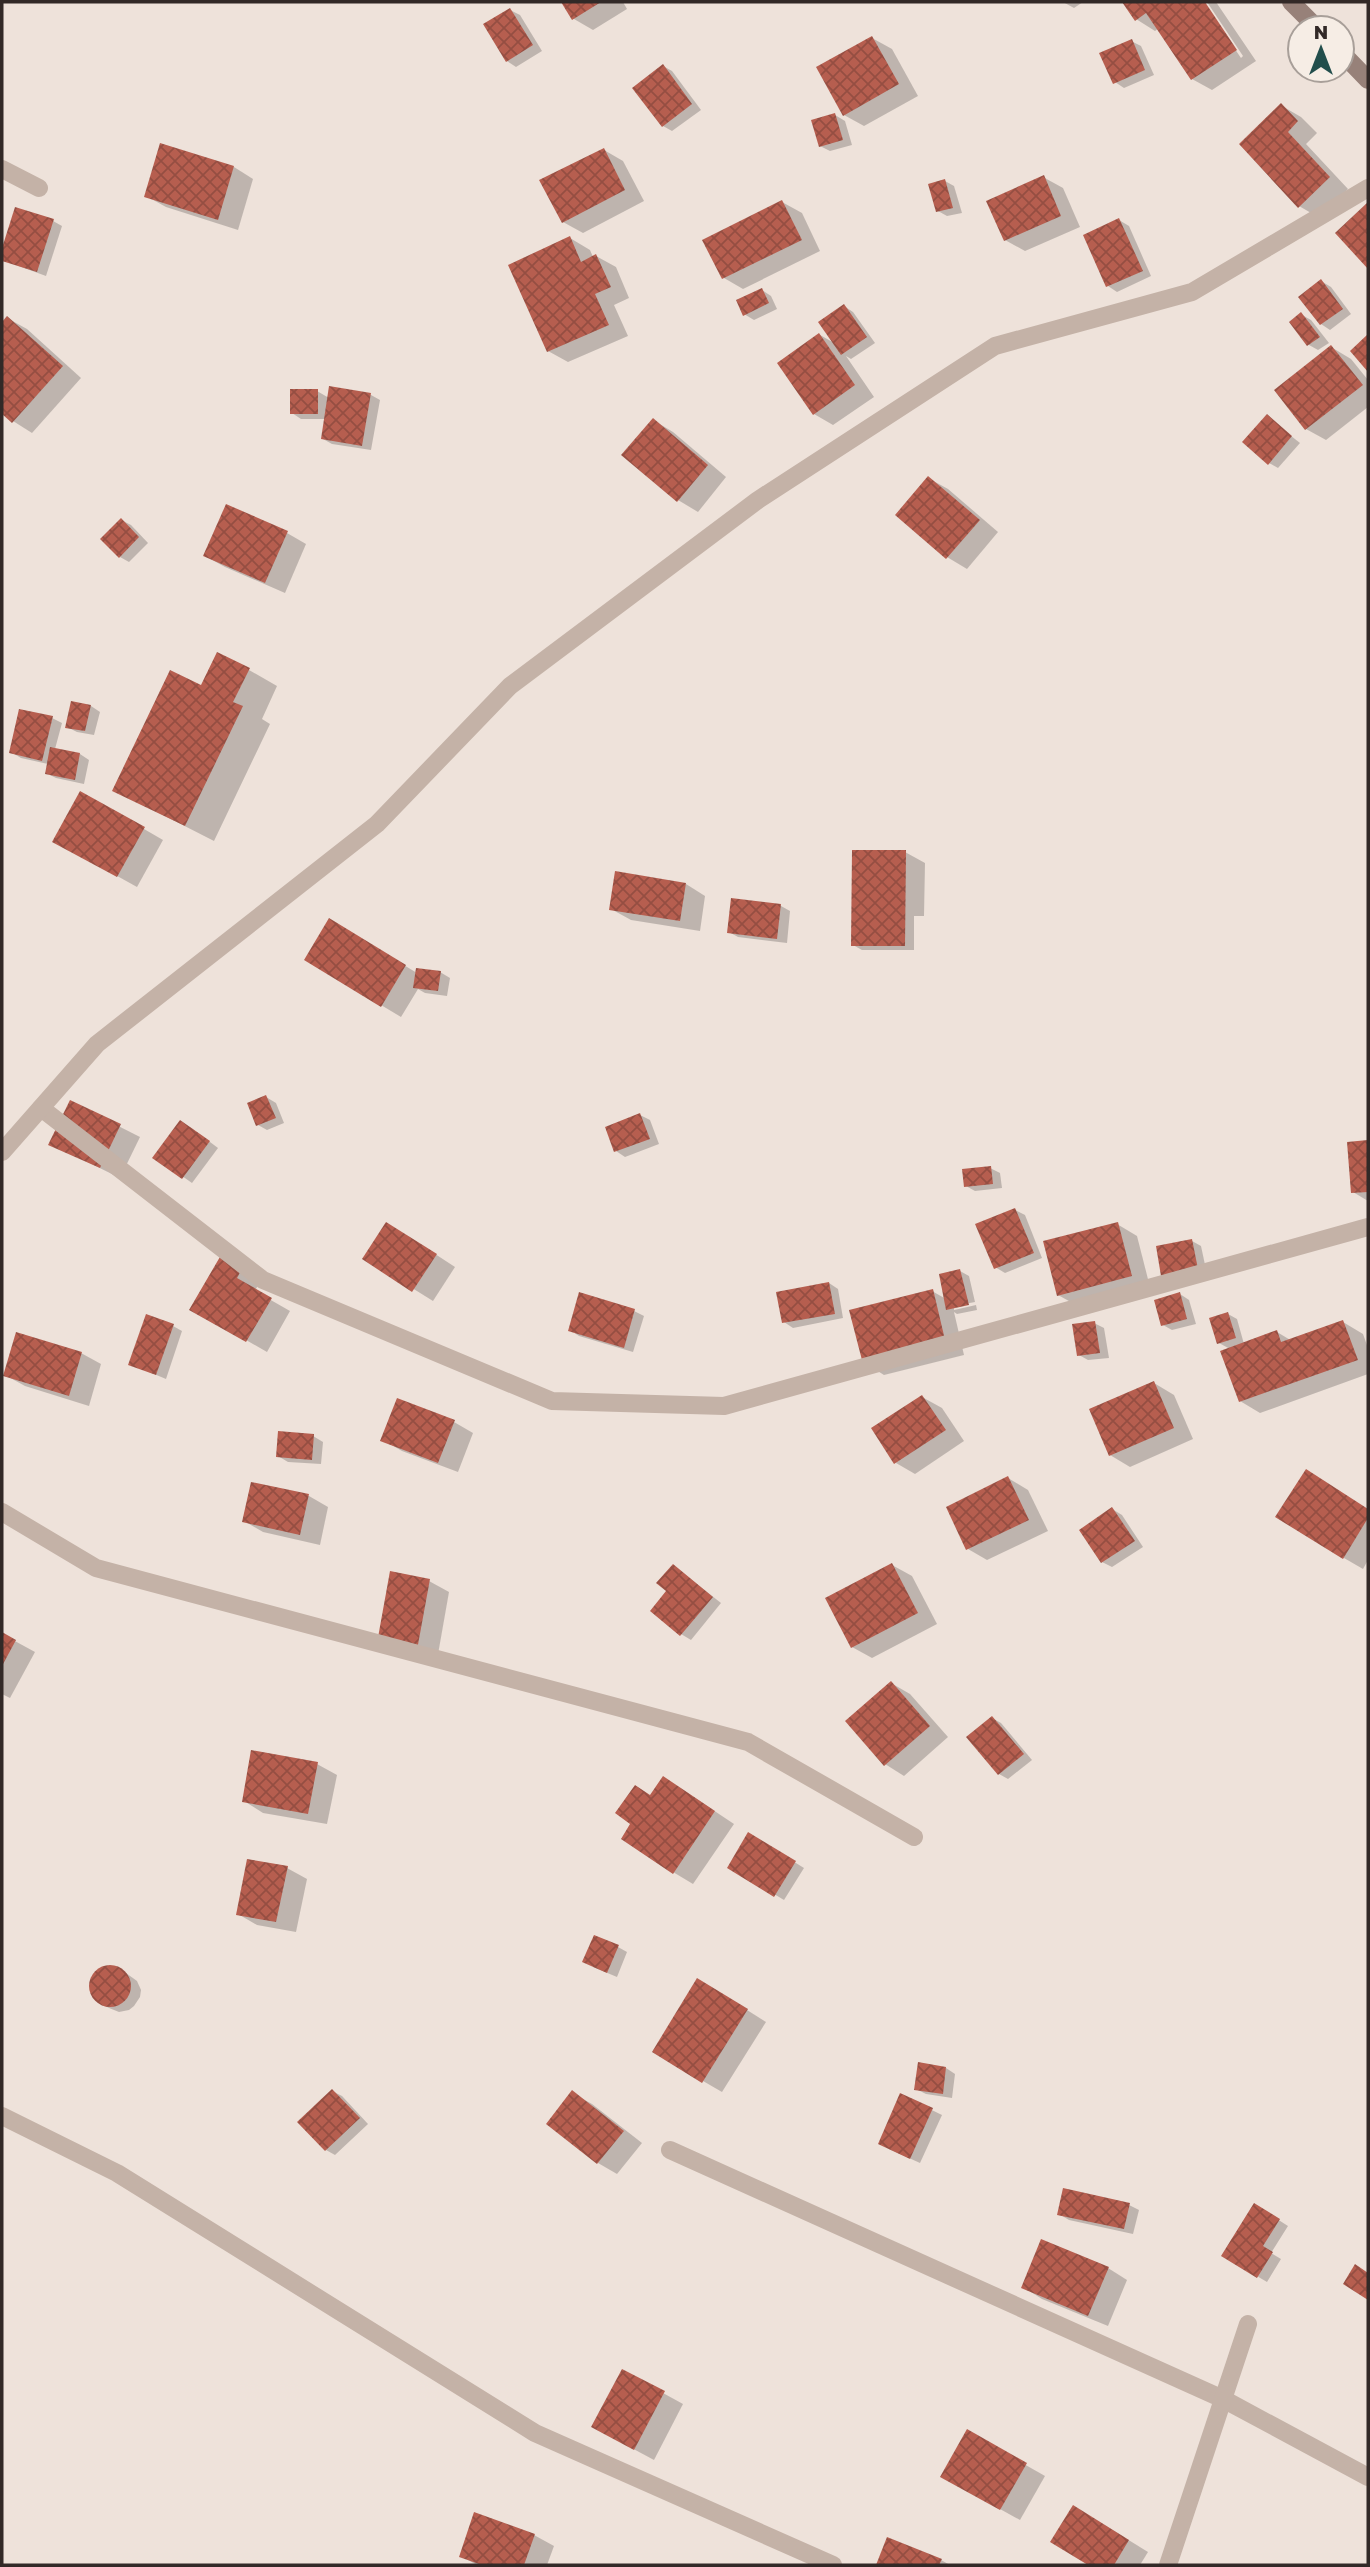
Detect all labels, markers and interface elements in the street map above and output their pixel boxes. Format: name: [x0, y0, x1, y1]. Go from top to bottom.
north arrow: [1286, 14, 1356, 84]
text: N: [1314, 20, 1328, 43]

